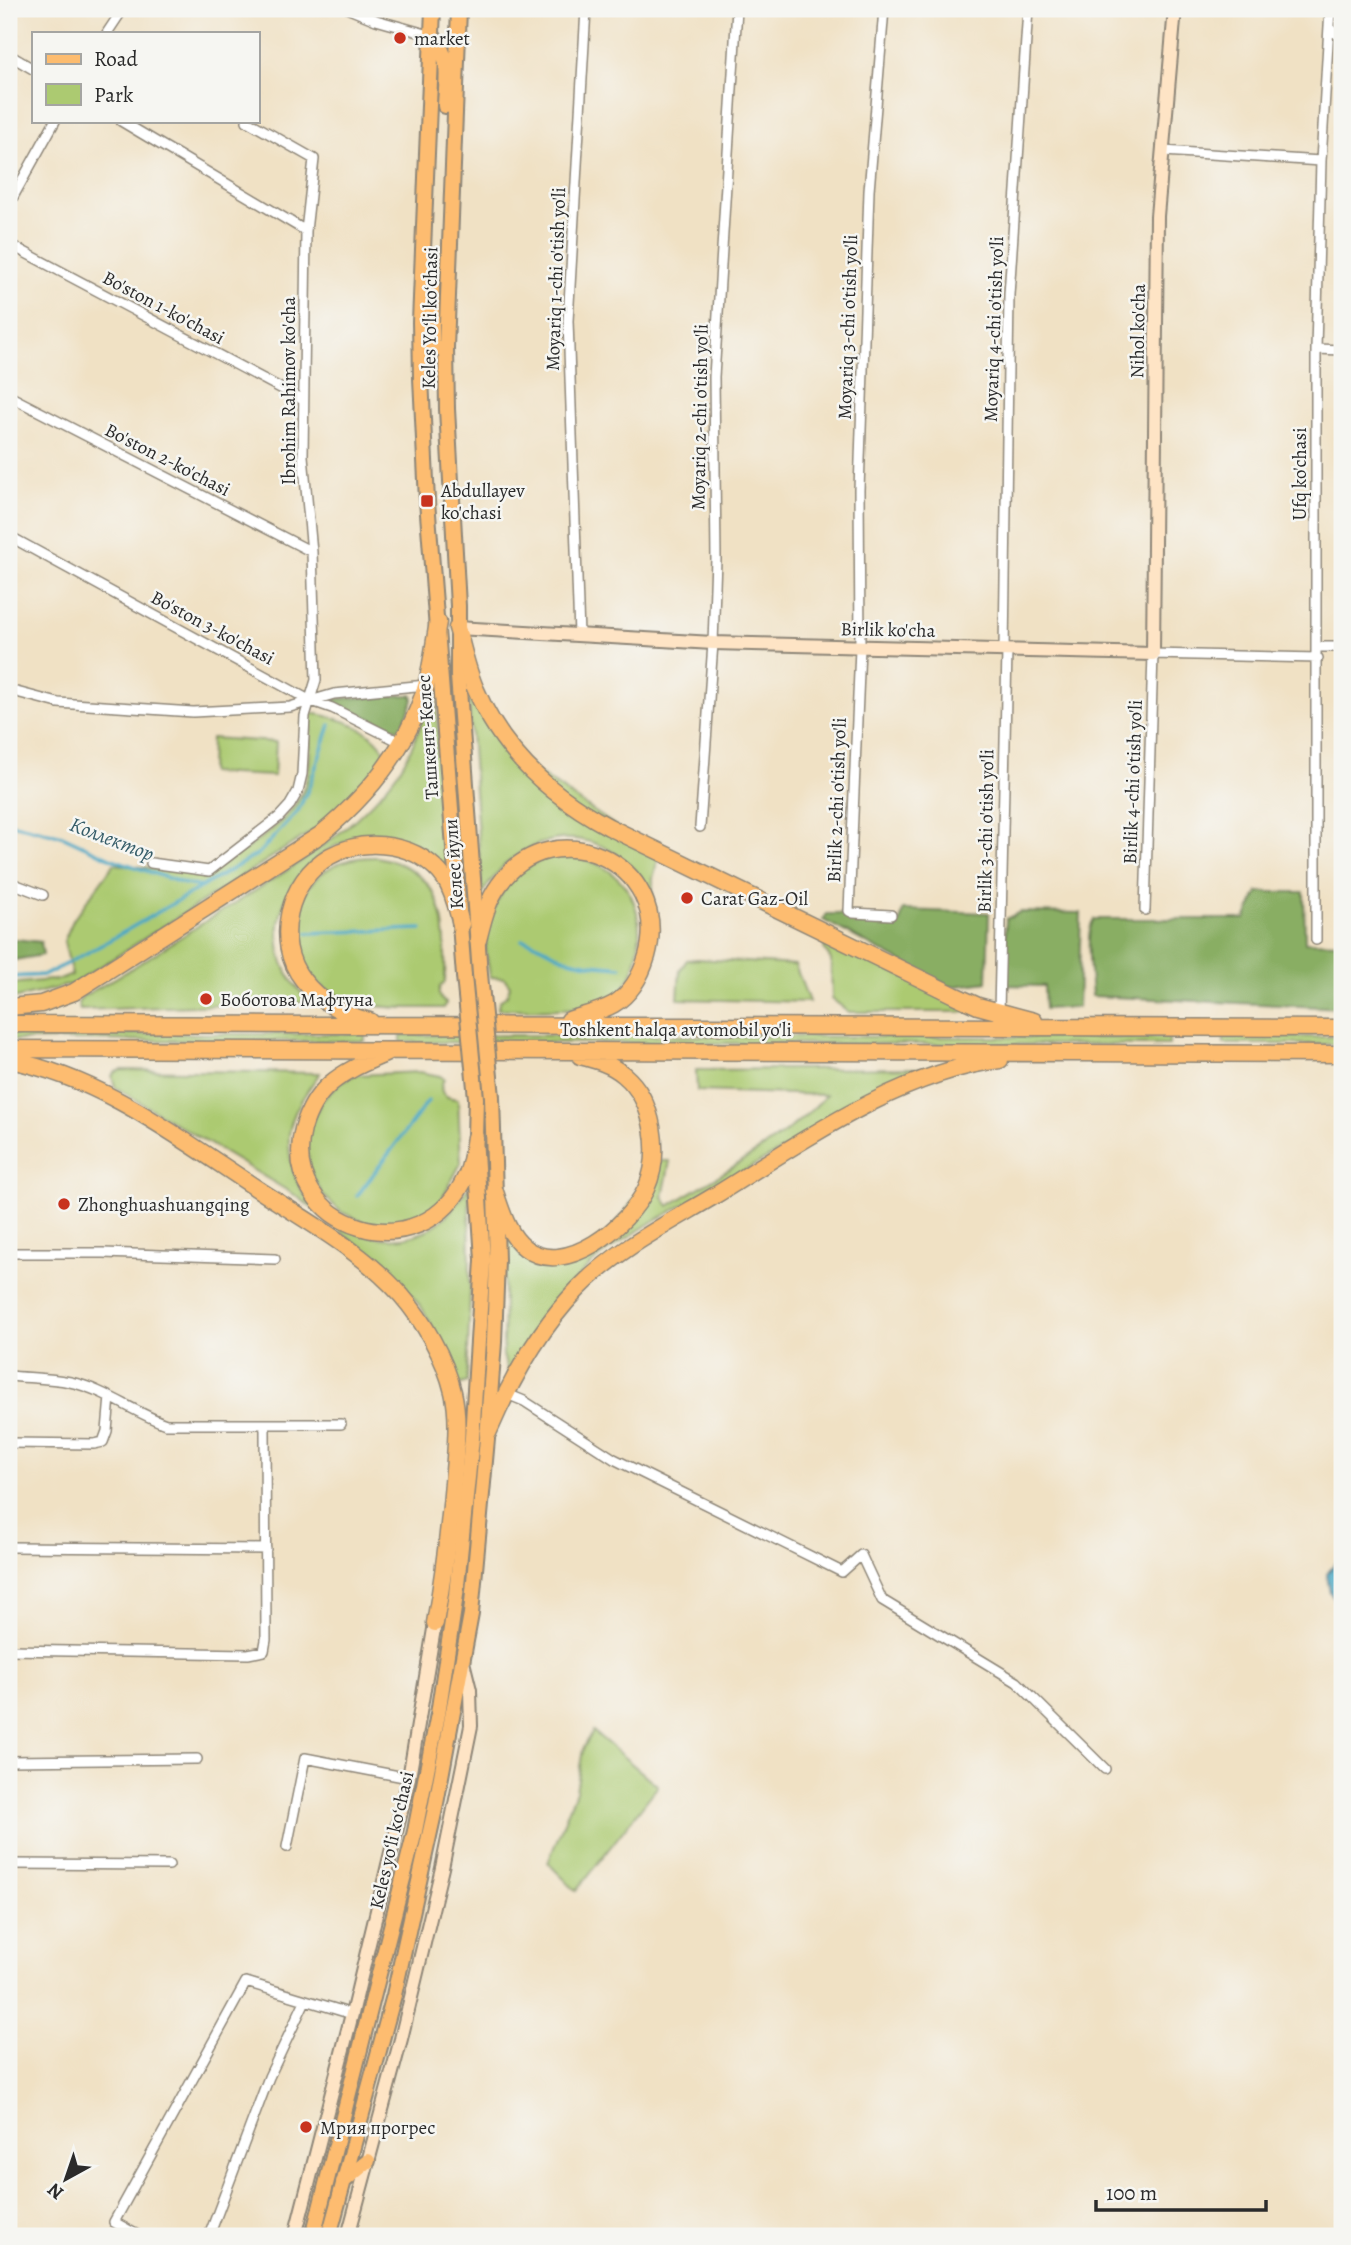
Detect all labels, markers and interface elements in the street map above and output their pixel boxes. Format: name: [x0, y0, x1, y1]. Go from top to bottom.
place label: market: [414, 26, 470, 52]
marker: market: [392, 30, 408, 46]
legend: [32, 32, 259, 122]
text: Road: [94, 45, 138, 73]
text: Park: [94, 81, 134, 109]
street label: Moyariq 1-chi o'tish yo'li: [540, 187, 572, 371]
street label: Moyariq 3-chi o'tish yo'li: [832, 234, 864, 420]
street label: Moyariq 4-chi o'tish yo'li: [978, 236, 1010, 422]
street label: Keles Yoʻli koʻchasi: [416, 247, 444, 389]
street label: Bo'ston 1-ko'chasi: [98, 265, 229, 351]
street label: Nihol ko'cha: [1124, 283, 1152, 379]
street label: Ibrohim Rahimov ko'cha: [276, 297, 302, 485]
street label: Moyariq 2-chi o'tish yo'li: [685, 324, 715, 510]
street label: Bo'ston 2-ko'chasi: [100, 417, 235, 503]
street label: Ufq ko'chasi: [1287, 427, 1313, 521]
place label: Abdullayev ko'chasi: [440, 478, 525, 526]
marker: Abdullayev ko'chasi: [419, 493, 435, 509]
street label: Bo'ston 3-ko'chasi: [146, 584, 279, 671]
street label: Birlik ko'cha: [840, 616, 936, 644]
street label: Ташкент-Келес: [411, 674, 445, 800]
street label: Birlik 4-chi o'tish yo'li: [1117, 699, 1149, 865]
street label: Birlik 2-chi o'tish yo'li: [821, 717, 853, 883]
street label: Birlik 3-chi o'tish yo'li: [972, 749, 1000, 913]
water label: Коллектор: [66, 810, 158, 868]
street label: Келес йули: [438, 818, 470, 910]
place label: Carat Gaz-Oil: [701, 886, 809, 912]
marker: Carat Gaz-Oil: [679, 890, 695, 906]
place label: Боботова Мафтуна: [220, 987, 373, 1013]
marker: Боботова Мафтуна: [198, 991, 214, 1007]
street label: Toshkent halqa avtomobil yo'li: [560, 1017, 792, 1043]
place label: Zhonghuashuangqing: [78, 1192, 250, 1218]
marker: Zhonghuashuangqing: [56, 1196, 72, 1212]
street label: Keles yoʻli koʻchasi: [363, 1769, 421, 1912]
place label: Мрия прогрес: [320, 2115, 435, 2141]
marker: Мрия прогрес: [298, 2119, 314, 2135]
north arrow: [32, 2144, 102, 2214]
scale bar: [1096, 2168, 1265, 2212]
text: N: [42, 2177, 69, 2206]
text: 100 m: [1106, 2179, 1157, 2207]

